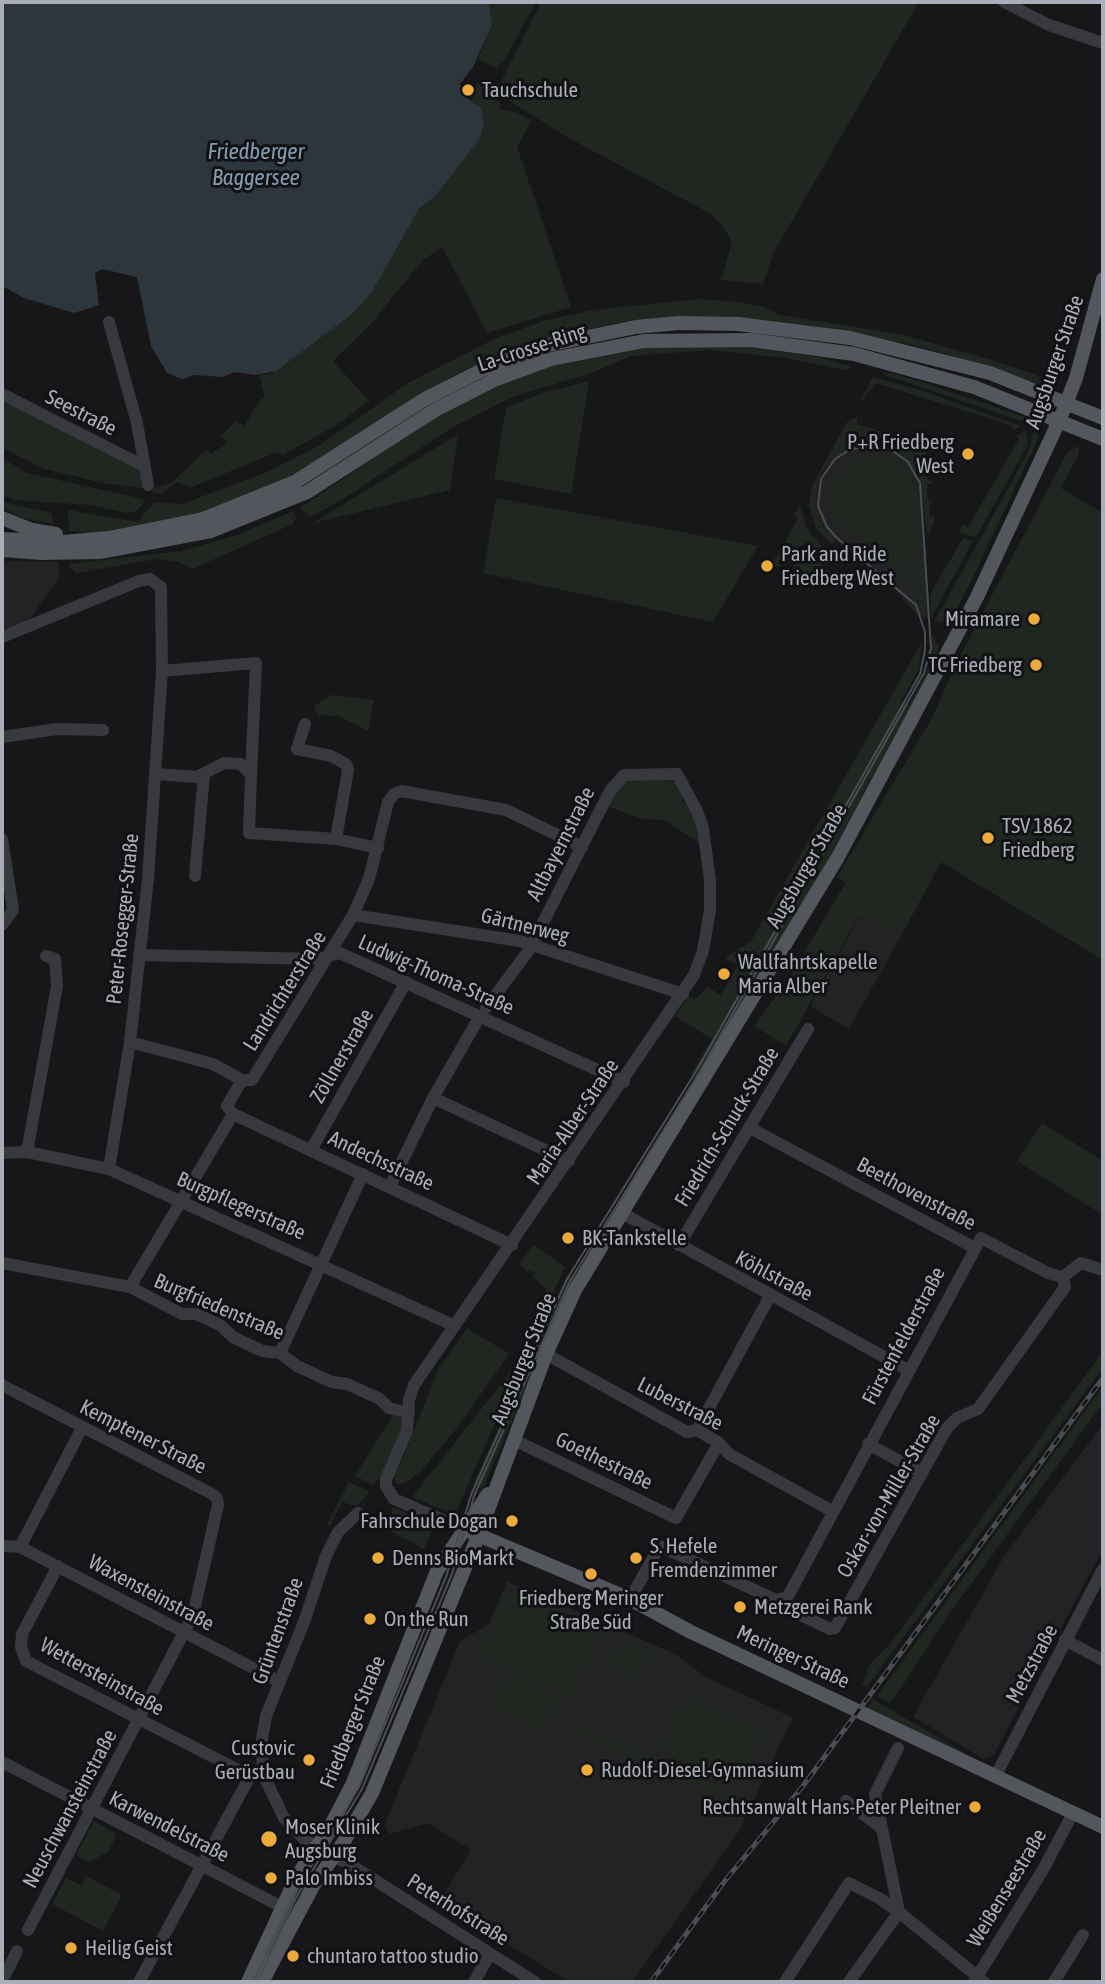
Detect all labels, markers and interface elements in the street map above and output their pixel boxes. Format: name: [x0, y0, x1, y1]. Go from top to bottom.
place label: Tauchschule: [482, 77, 578, 103]
marker: Tauchschule: [460, 82, 476, 98]
water label: Friedberger Baggersee: [208, 138, 304, 192]
street label: Augsburger Straße: [1020, 292, 1090, 432]
street label: La-Crosse-Ring: [474, 319, 590, 377]
street label: Seestraße: [41, 384, 121, 442]
place label: P+R Friedberg West: [847, 429, 954, 479]
marker: P+R Friedberg West: [960, 446, 976, 462]
place label: Park and Ride Friedberg West: [781, 541, 894, 591]
marker: Park and Ride Friedberg West: [759, 558, 775, 574]
place label: Miramare: [945, 606, 1020, 632]
marker: Miramare: [1026, 611, 1042, 627]
place label: TC Friedberg: [928, 652, 1022, 678]
marker: TC Friedberg: [1028, 657, 1044, 673]
street label: Altbayernstraße: [522, 783, 600, 905]
street label: Augsburger Straße: [761, 799, 853, 933]
place label: TSV 1862 Friedberg: [1002, 813, 1075, 863]
marker: TSV 1862 Friedberg: [980, 830, 996, 846]
street label: Peter-Rosegger-Straße: [101, 832, 145, 1006]
street label: Gärtnerweg: [478, 903, 572, 949]
street label: Landrichterstraße: [238, 926, 332, 1056]
street label: Ludwig-Thoma-Straße: [354, 929, 518, 1021]
place label: Wallfahrtskapelle Maria Alber: [738, 949, 878, 999]
marker: Wallfahrtskapelle Maria Alber: [716, 966, 732, 982]
street label: Zöllnerstraße: [305, 1004, 379, 1108]
street label: Friedrich-Schuck-Straße: [669, 1043, 785, 1211]
street label: Maria-Alber-Straße: [522, 1054, 624, 1190]
street label: Andechsstraße: [324, 1126, 438, 1196]
street label: Beethovenstraße: [852, 1152, 980, 1236]
street label: Burgpflegerstraße: [173, 1166, 309, 1246]
place label: BK-Tankstelle: [582, 1225, 687, 1251]
marker: BK-Tankstelle: [560, 1230, 576, 1246]
street label: Köhlstraße: [731, 1245, 817, 1307]
street label: Fürstenfelderstraße: [857, 1263, 951, 1409]
street label: Burgfriedenstraße: [150, 1268, 288, 1346]
street label: Augsburger Straße: [486, 1290, 562, 1428]
street label: Luberstraße: [633, 1372, 727, 1436]
street label: Kemptener Straße: [76, 1394, 210, 1480]
street label: Oskar-von-Miller-Straße: [832, 1410, 946, 1582]
street label: Goethestraße: [551, 1427, 657, 1495]
place label: Fahrschule Dogan: [360, 1508, 498, 1534]
marker: Fahrschule Dogan: [504, 1513, 520, 1529]
place label: S. Hefele Fremdenzimmer: [650, 1533, 777, 1583]
place label: Denns BioMarkt: [392, 1545, 514, 1571]
street label: Waxensteinstraße: [84, 1549, 218, 1637]
marker: Denns BioMarkt: [370, 1550, 386, 1566]
marker: S. Hefele Fremdenzimmer: [628, 1550, 644, 1566]
marker: Friedberg Meringer Straße Süd: [583, 1566, 599, 1582]
street label: Grüntenstraße: [247, 1574, 309, 1688]
place label: Friedberg Meringer Straße Süd: [519, 1585, 663, 1635]
place label: Metzgerei Rank: [754, 1594, 872, 1620]
marker: Metzgerei Rank: [732, 1599, 748, 1615]
place label: On the Run: [384, 1606, 469, 1632]
marker: On the Run: [362, 1611, 378, 1627]
street label: Meringer Straße: [732, 1620, 854, 1694]
street label: Metzstraße: [1001, 1620, 1063, 1708]
street label: Wettersteinstraße: [36, 1633, 168, 1721]
street label: Friedberger Straße: [315, 1652, 391, 1792]
street label: Neuschwansteinstraße: [18, 1725, 122, 1893]
place label: Custovic Gerüstbau: [215, 1735, 295, 1785]
marker: Custovic Gerüstbau: [301, 1752, 317, 1768]
place label: Rudolf-Diesel-Gymnasium: [601, 1757, 804, 1783]
marker: Rudolf-Diesel-Gymnasium: [579, 1762, 595, 1778]
street label: Karwendelstraße: [105, 1786, 233, 1868]
place label: Rechtsanwalt Hans-Peter Pleitner: [702, 1794, 961, 1820]
marker: Rechtsanwalt Hans-Peter Pleitner: [967, 1799, 983, 1815]
place label: Moser Klinik Augsburg: [285, 1814, 380, 1864]
street label: Weißenseestraße: [962, 1824, 1052, 1952]
marker: Moser Klinik Augsburg: [259, 1829, 279, 1849]
place label: Palo Imbiss: [285, 1865, 373, 1891]
street label: Peterhofstraße: [402, 1869, 514, 1951]
marker: Palo Imbiss: [263, 1870, 279, 1886]
place label: Heilig Geist: [85, 1935, 173, 1961]
marker: Heilig Geist: [63, 1940, 79, 1956]
place label: chuntaro tattoo studio: [307, 1943, 479, 1969]
marker: chuntaro tattoo studio: [285, 1948, 301, 1964]

